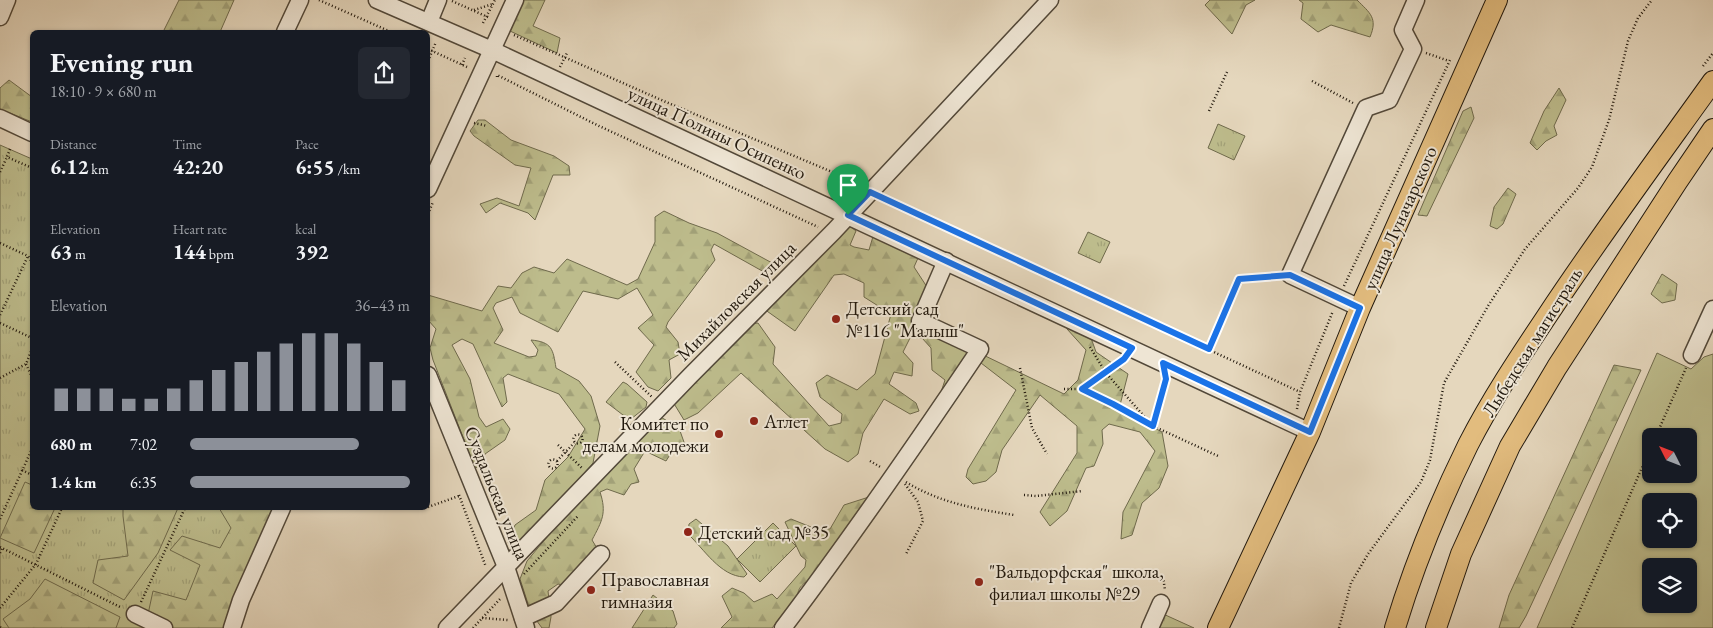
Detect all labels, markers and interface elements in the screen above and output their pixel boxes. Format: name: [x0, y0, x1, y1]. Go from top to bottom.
text: Evening run: [50, 44, 193, 80]
button: share: [358, 47, 410, 99]
text: 18:10 · 9 × 680 m: [50, 81, 157, 102]
street label: улица Полины Осипенко: [624, 81, 810, 185]
text: Distance: [50, 135, 97, 153]
text: Time: [173, 135, 202, 153]
text: Pace: [295, 135, 319, 153]
street label: улица Луначарского: [1357, 142, 1443, 294]
text: 6.12: [50, 153, 89, 180]
text: 42:20: [173, 153, 223, 180]
text: 6:55: [295, 153, 335, 180]
text: km: [89, 160, 109, 178]
text: /km: [335, 160, 360, 178]
pin: [827, 164, 869, 215]
icon: arrive: [834, 171, 862, 199]
text: Elevation: [50, 220, 100, 238]
text: Heart rate: [173, 220, 227, 238]
text: kcal: [295, 220, 316, 238]
street label: Михайловская улица: [671, 235, 802, 366]
text: 63: [50, 238, 72, 265]
text: 144: [173, 238, 206, 265]
text: 392: [295, 238, 329, 265]
text: m: [72, 245, 86, 263]
text: bpm: [206, 245, 234, 263]
street label: Лыбедская магистраль: [1476, 262, 1588, 422]
text: Elevation: [50, 295, 108, 316]
text: 36–43 m: [355, 295, 410, 316]
place label: Детский сад №116 "Малыш": [846, 296, 964, 343]
marker: Детский сад №116 "Малыш": [830, 313, 842, 325]
place label: Атлет: [763, 409, 808, 434]
place label: Комитет по делам молодежи: [583, 411, 709, 458]
marker: Атлет: [748, 415, 760, 427]
street label: Суздальская улица: [459, 422, 535, 564]
marker: Комитет по делам молодежи: [713, 428, 725, 440]
north arrow: [1642, 428, 1698, 482]
map controls: [1642, 428, 1697, 613]
text: 680 m: [50, 434, 92, 455]
text: 7:02: [130, 434, 157, 455]
text: 1.4 km: [50, 472, 96, 493]
text: 6:35: [130, 472, 157, 493]
button: locate: [1642, 493, 1697, 548]
place label: Детский сад №35: [698, 520, 829, 545]
marker: Детский сад №35: [682, 526, 694, 538]
button: layers: [1642, 558, 1697, 613]
place label: "Вальдорфская" школа, филиал школы №29: [989, 559, 1164, 606]
place label: Православная гимназия: [601, 567, 710, 614]
marker: "Вальдорфская" школа, филиал школы №29: [973, 576, 985, 588]
marker: Православная гимназия: [585, 584, 597, 596]

